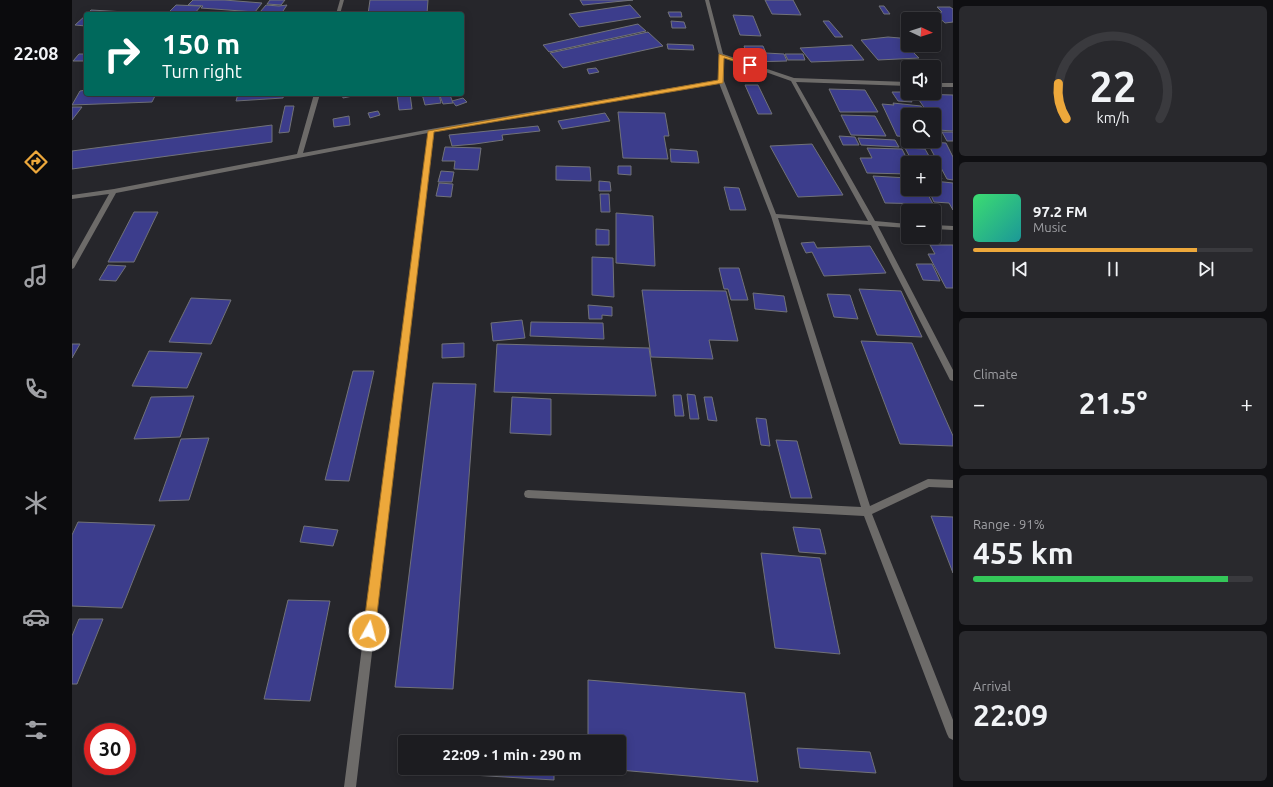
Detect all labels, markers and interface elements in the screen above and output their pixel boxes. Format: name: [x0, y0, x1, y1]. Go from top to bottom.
north arrow: [901, 12, 941, 52]
map controls: [901, 12, 941, 244]
icon: right: [96, 28, 148, 80]
text: 150 m: [162, 28, 240, 59]
text: 22:08: [13, 43, 59, 63]
pin: [733, 48, 767, 82]
icon: arrive: [739, 54, 761, 76]
button: sound: [901, 60, 941, 100]
text: Turn right: [162, 61, 242, 81]
text: 22: [1090, 63, 1136, 110]
button: search: [901, 108, 941, 148]
text: km/h: [1097, 110, 1129, 126]
icon: directions: [22, 148, 50, 176]
button: +: [901, 156, 941, 196]
text: 97.2 FM: [1033, 203, 1087, 220]
button: −: [901, 204, 941, 244]
text: Music: [1033, 220, 1067, 234]
icon: previous: [1009, 258, 1031, 280]
icon: pause: [1102, 258, 1124, 280]
icon: next: [1195, 258, 1217, 280]
icon: music: [22, 262, 50, 290]
text: Climate: [973, 367, 1018, 381]
icon: phone: [22, 375, 50, 403]
text: 21.5°: [1079, 386, 1147, 420]
text: −: [973, 391, 985, 416]
text: +: [1241, 391, 1253, 416]
icon: climate: [22, 489, 50, 517]
text: Range · 91%: [973, 517, 1045, 531]
text: 455 km: [973, 536, 1074, 570]
icon: car: [22, 603, 50, 631]
position arrow: [348, 610, 390, 652]
text: Arrival: [973, 679, 1011, 693]
text: 22:09: [973, 698, 1048, 732]
icon: filters: [22, 716, 50, 744]
speed limit sign: 30: [84, 723, 136, 775]
text: 22:09 · 1 min · 290 m: [443, 746, 581, 763]

